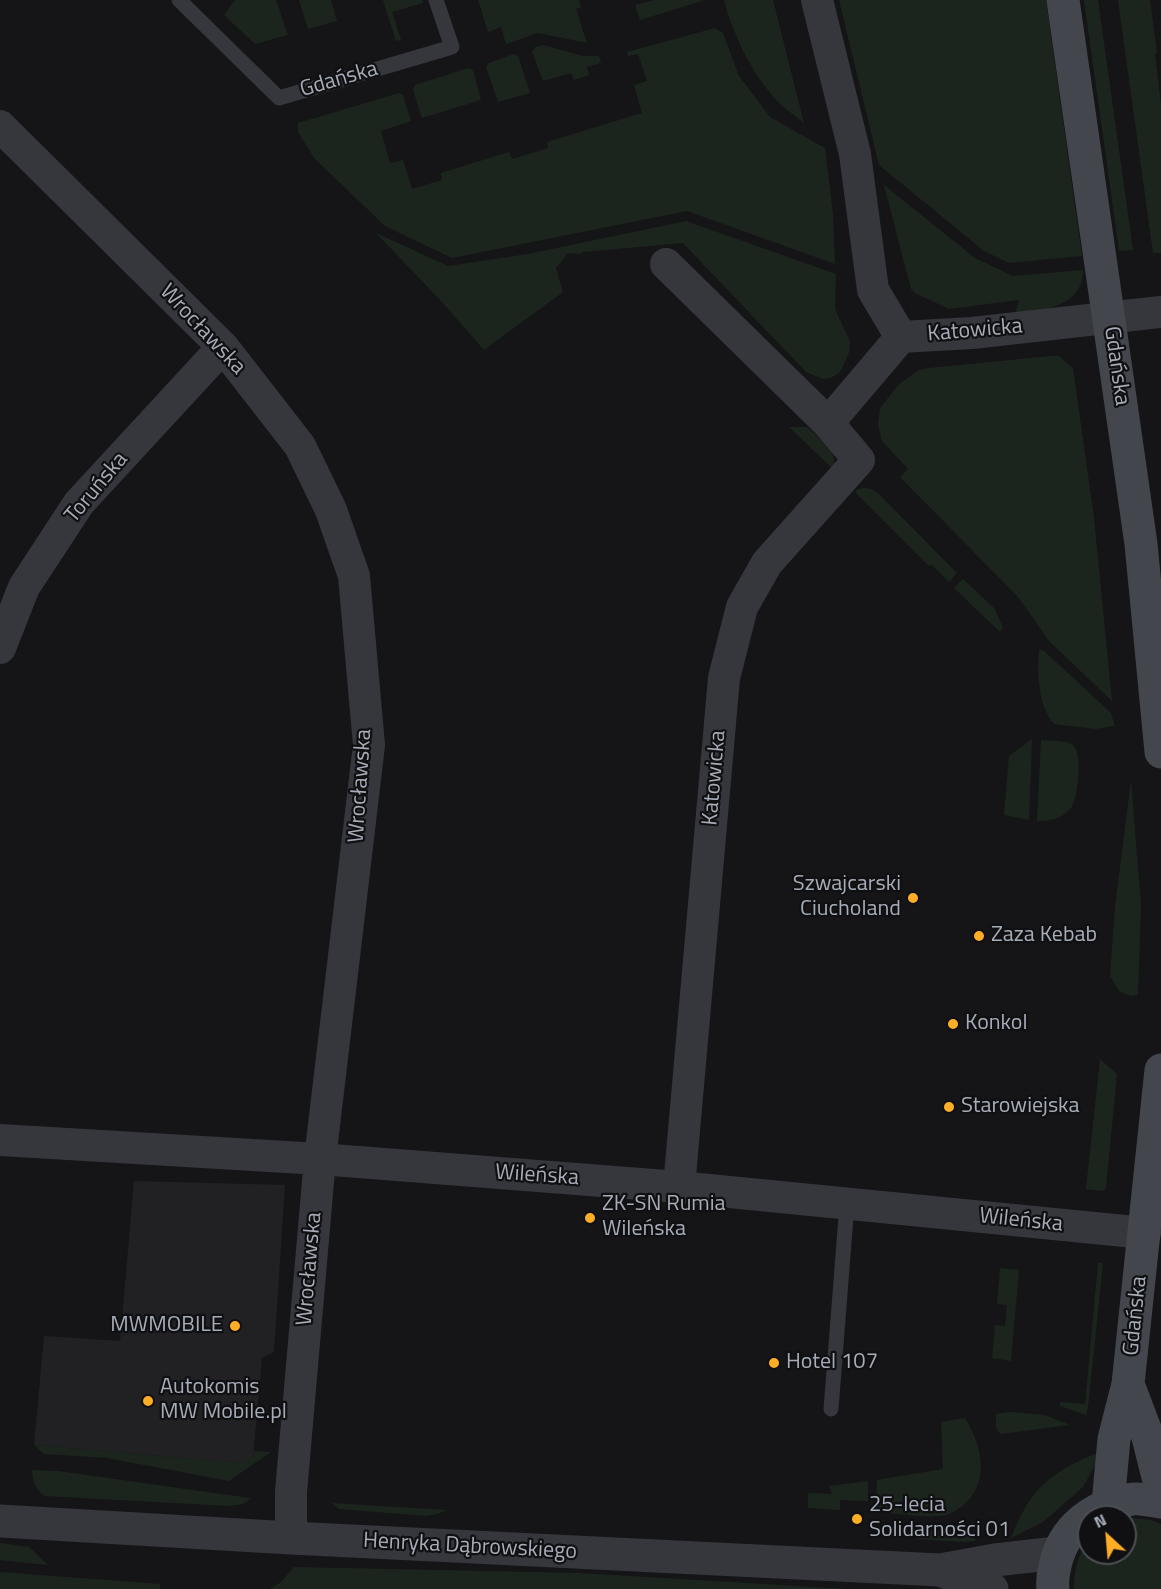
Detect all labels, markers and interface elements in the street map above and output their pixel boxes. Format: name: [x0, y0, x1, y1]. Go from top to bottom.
street label: Gdańska: [297, 56, 381, 104]
street label: Wrocławska: [153, 279, 251, 381]
street label: Katowicka: [926, 314, 1024, 348]
street label: Gdańska: [1097, 325, 1135, 407]
street label: Toruńska: [60, 447, 134, 529]
street label: Wrocławska: [344, 728, 378, 844]
street label: Katowicka: [698, 729, 732, 827]
place label: Szwajcarski Ciucholand: [793, 872, 901, 924]
marker: Szwajcarski Ciucholand: [906, 891, 920, 905]
place label: Zaza Kebab: [991, 923, 1097, 949]
marker: Zaza Kebab: [972, 929, 986, 943]
place label: Konkol: [965, 1011, 1028, 1037]
marker: Konkol: [946, 1017, 960, 1031]
place label: Starowiejska: [961, 1094, 1080, 1120]
marker: Starowiejska: [942, 1100, 956, 1114]
street label: Wileńska: [494, 1160, 580, 1192]
place label: ZK-SN Rumia Wileńska: [602, 1192, 726, 1244]
street label: Wileńska: [978, 1203, 1064, 1239]
street label: Wrocławska: [292, 1211, 328, 1327]
marker: ZK-SN Rumia Wileńska: [583, 1211, 597, 1225]
street label: Gdańska: [1119, 1275, 1153, 1357]
place label: MWMOBILE: [110, 1313, 223, 1339]
marker: MWMOBILE: [228, 1319, 242, 1333]
place label: Hotel 107: [786, 1350, 878, 1376]
marker: Hotel 107: [767, 1356, 781, 1370]
place label: Autokomis MW Mobile.pl: [160, 1375, 287, 1426]
marker: Autokomis MW Mobile.pl: [141, 1394, 155, 1408]
place label: 25-lecia Solidarności 01: [869, 1493, 1010, 1544]
north arrow: [1077, 1505, 1137, 1565]
text: N: [1090, 1507, 1110, 1534]
marker: 25-lecia Solidarności 01: [850, 1512, 864, 1526]
street label: Henryka Dąbrowskiego: [362, 1528, 578, 1566]

